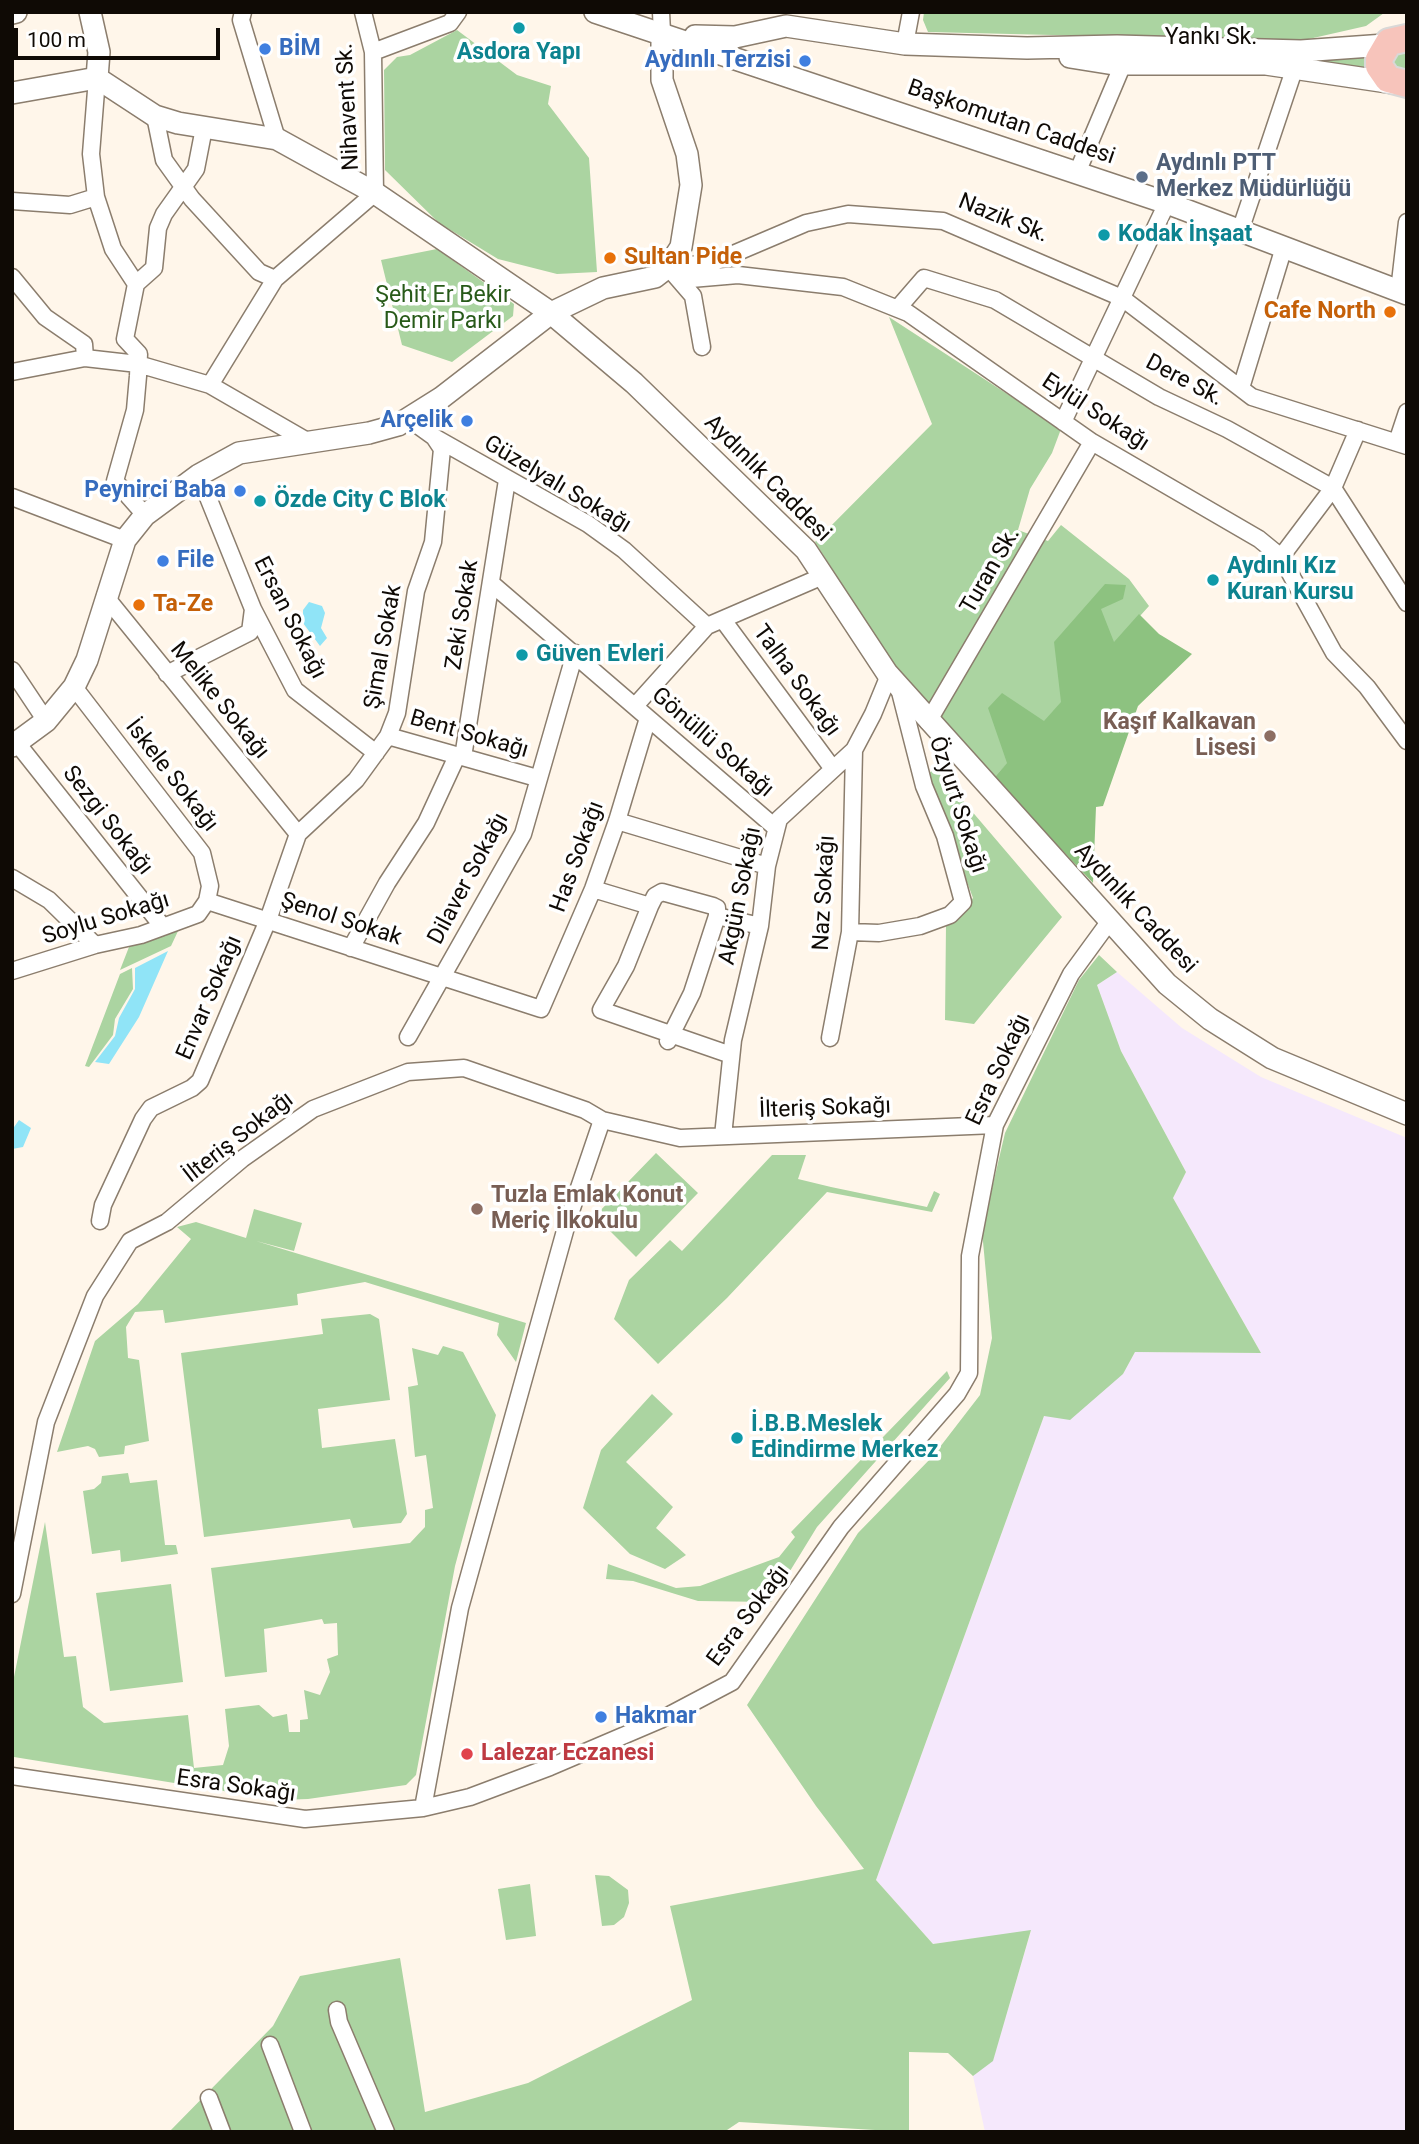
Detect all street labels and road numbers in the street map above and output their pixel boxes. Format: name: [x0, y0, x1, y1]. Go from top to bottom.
street label: Yankı Sk.: [1165, 24, 1257, 52]
street label: Nihavent Sk.: [332, 43, 366, 171]
street label: Başkomutan Caddesi: [904, 74, 1118, 172]
street label: Nazik Sk.: [954, 188, 1052, 250]
street label: Dere Sk.: [1140, 349, 1228, 413]
street label: Eylül Sokağı: [1036, 368, 1154, 458]
street label: Aydınlık Caddesi: [698, 410, 836, 548]
street label: Güzelyalı Sokağı: [478, 430, 636, 540]
street label: Turan Sk.: [955, 523, 1027, 619]
street label: Ersan Sokağı: [246, 552, 332, 684]
street label: Zeki Sokak: [441, 558, 485, 672]
street label: Şimal Sokak: [359, 583, 409, 711]
street label: Talha Sokağı: [746, 620, 846, 742]
street label: Melike Sokağı: [163, 637, 275, 765]
street label: Gönüllü Sokağı: [645, 682, 779, 804]
street label: Bent Sokağı: [407, 705, 531, 765]
street label: İskele Sokağı: [119, 714, 223, 838]
street label: Özyurt Sokağı: [922, 733, 992, 877]
street label: Sezgi Sokağı: [56, 761, 158, 881]
street label: Has Sokağı: [545, 798, 611, 916]
street label: Dilaver Sokağı: [423, 809, 515, 949]
street label: Akgün Sokağı: [714, 825, 768, 967]
street label: Naz Sokağı: [808, 835, 842, 951]
street label: Aydınlık Caddesi: [1068, 838, 1202, 980]
street label: Soylu Sokağı: [39, 887, 173, 951]
street label: Şenol Sokak: [277, 887, 405, 953]
street label: Envar Sokağı: [171, 932, 249, 1064]
street label: Esra Sokağı: [961, 1010, 1037, 1130]
street label: İlteriş Sokağı: [178, 1086, 300, 1190]
street label: İlteriş Sokağı: [759, 1093, 891, 1125]
street label: Esra Sokağı: [702, 1560, 796, 1672]
street label: Esra Sokağı: [175, 1765, 297, 1809]

